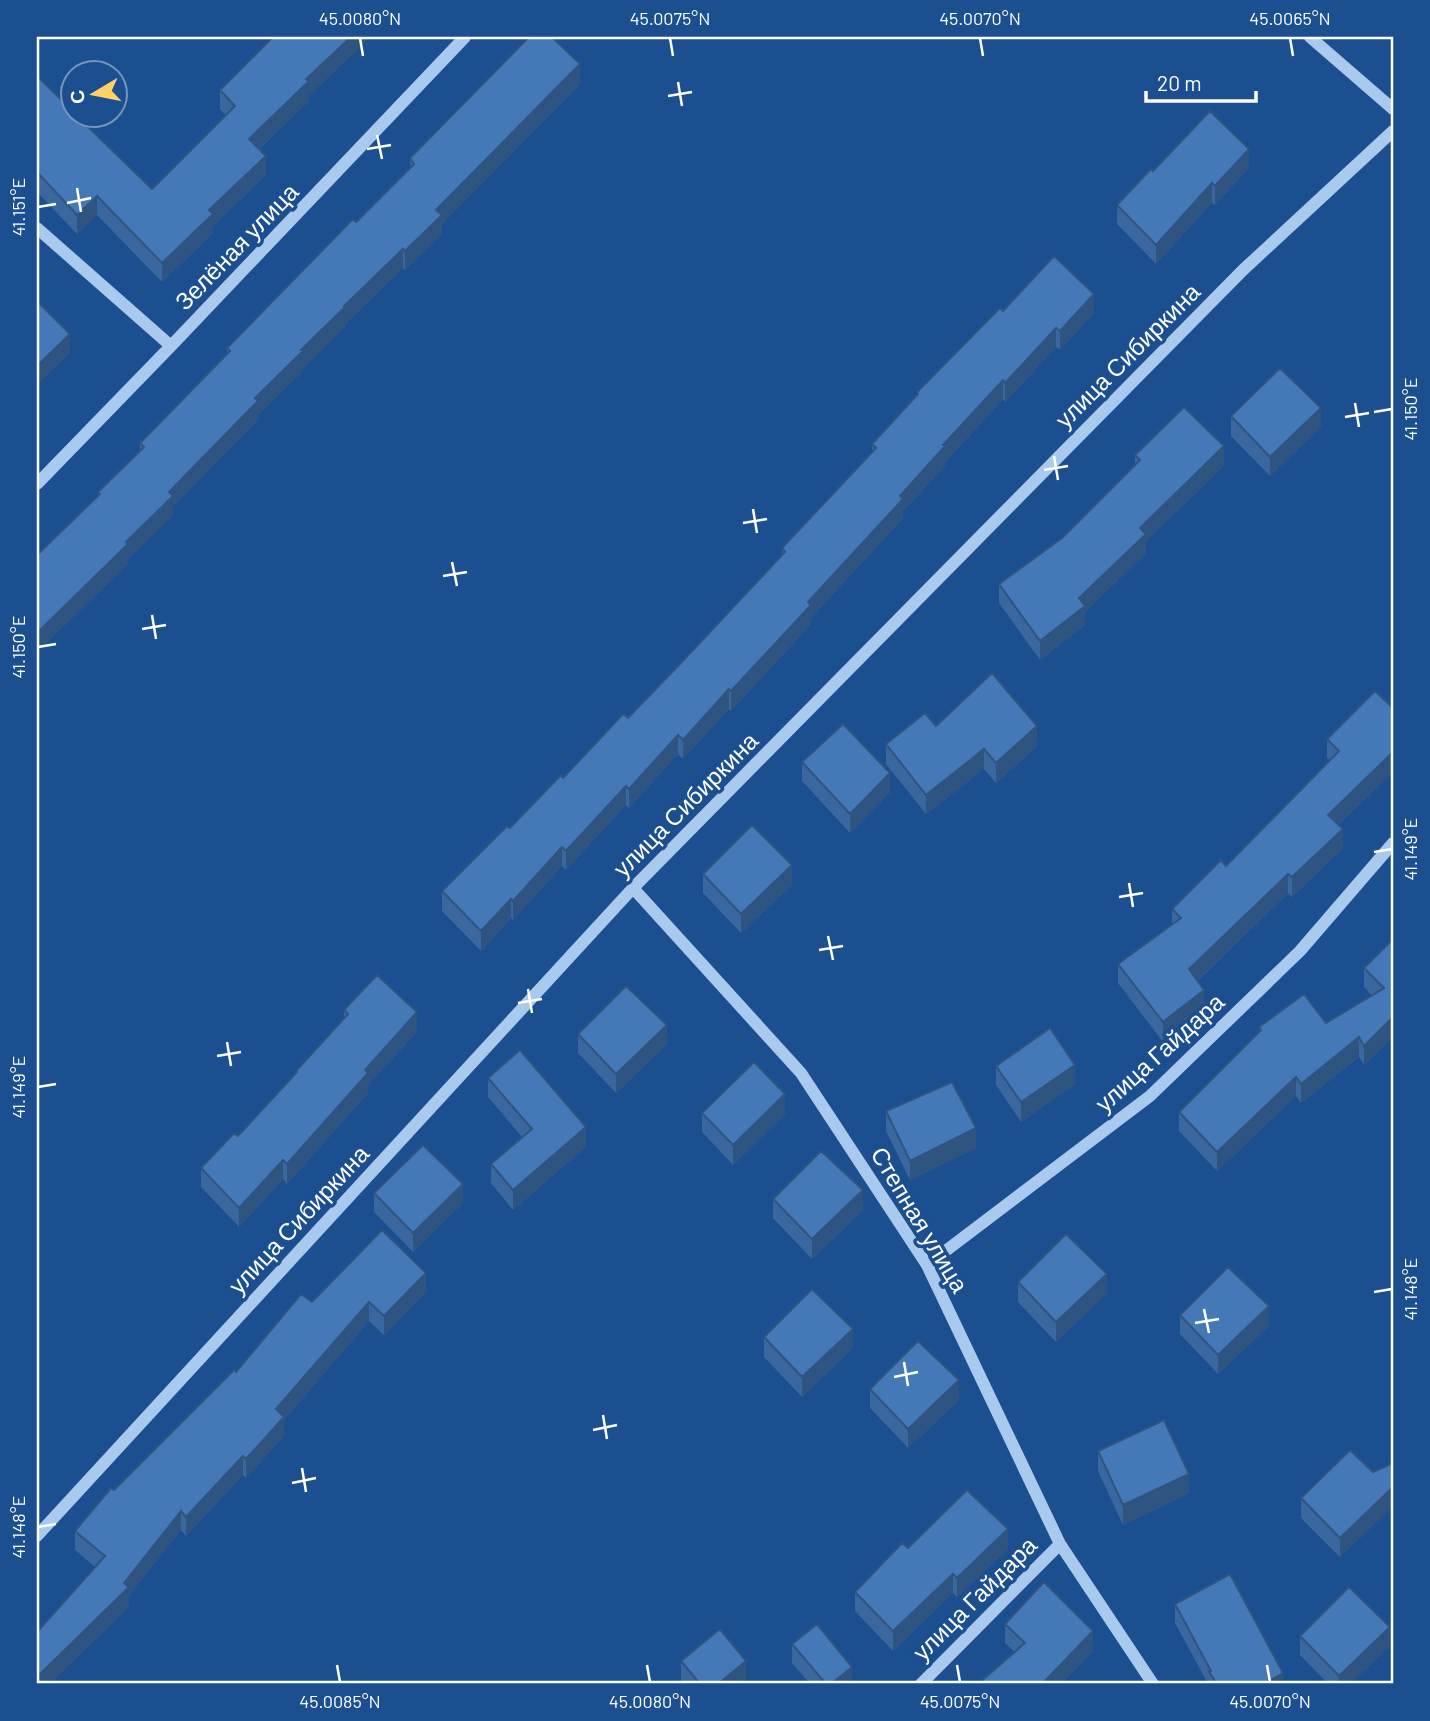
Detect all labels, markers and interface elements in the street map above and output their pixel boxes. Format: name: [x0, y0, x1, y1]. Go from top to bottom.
text: 45.0080°N: [319, 7, 401, 29]
text: 45.0075°N: [630, 7, 710, 29]
text: 45.0070°N: [939, 7, 1021, 29]
text: 45.0065°N: [1249, 7, 1331, 29]
north arrow: [60, 60, 130, 130]
scale bar: [1146, 60, 1257, 104]
text: 20 m: [1157, 70, 1202, 95]
text: С: [64, 88, 89, 106]
street label: Зелёная улица: [168, 176, 304, 315]
text: 41.151°E: [7, 178, 29, 236]
street label: улица Сибиркина: [1049, 276, 1206, 433]
text: 41.150°E: [1399, 377, 1421, 441]
text: 41.150°E: [7, 615, 29, 679]
street label: улица Сибиркина: [607, 725, 764, 882]
text: 41.149°E: [1399, 818, 1421, 880]
street label: улица Гайдара: [1089, 986, 1230, 1117]
text: 41.149°E: [7, 1056, 29, 1118]
street label: улица Сибиркина: [222, 1138, 375, 1299]
street label: Степная улица: [865, 1141, 975, 1298]
text: 41.148°E: [1399, 1258, 1421, 1320]
text: 41.148°E: [7, 1496, 29, 1558]
street label: улица Гайдара: [906, 1530, 1042, 1666]
text: 45.0085°N: [299, 1690, 381, 1712]
text: 45.0080°N: [609, 1690, 691, 1712]
text: 45.0075°N: [920, 1690, 1000, 1712]
text: 45.0070°N: [1229, 1690, 1311, 1712]

